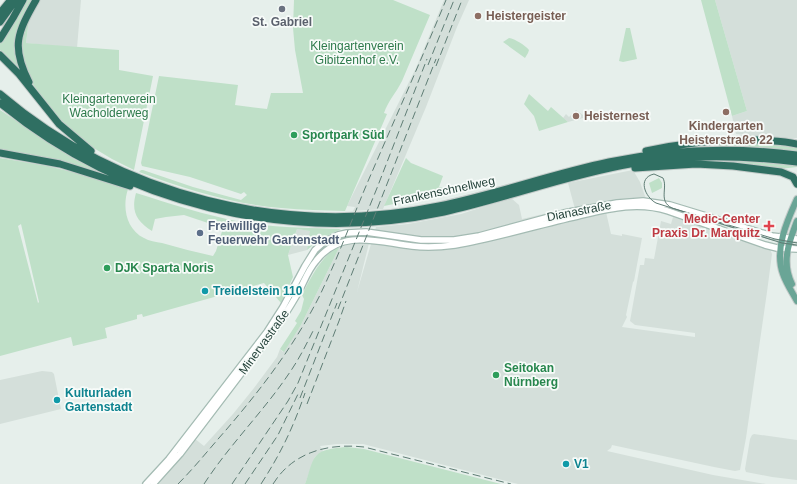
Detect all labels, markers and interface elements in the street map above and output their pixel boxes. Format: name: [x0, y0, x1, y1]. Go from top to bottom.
marker: St. Gabriel: [277, 4, 287, 14]
place label: Heistergeister: [486, 9, 566, 23]
marker: Heistergeister: [473, 11, 483, 21]
place label: St. Gabriel: [252, 15, 312, 29]
park label: Kleingartenverein Gibitzenhof e.V.: [310, 39, 404, 67]
park label: Kleingartenverein Wacholderweg: [62, 92, 156, 120]
marker: Kindergarten Heisterstraße 22: [721, 107, 731, 117]
place label: Heisternest: [584, 109, 649, 123]
marker: Heisternest: [571, 111, 581, 121]
place label: Kindergarten Heisterstraße 22: [679, 119, 773, 147]
place label: Sportpark Süd: [302, 128, 385, 142]
marker: Sportpark Süd: [289, 130, 299, 140]
street label: Frankenschnellweg: [392, 173, 496, 209]
street label: Dianastraße: [546, 198, 613, 224]
place label: Medic-Center Praxis Dr. Marquitz: [652, 212, 760, 240]
place label: Freiwillige Feuerwehr Gartenstadt: [208, 219, 339, 247]
marker: Medic-Center Praxis Dr. Marquitz: [763, 220, 775, 232]
marker: Freiwillige Feuerwehr Gartenstadt: [195, 228, 205, 238]
place label: DJK Sparta Noris: [115, 261, 214, 275]
marker: DJK Sparta Noris: [102, 263, 112, 273]
place label: Treidelstein 110: [213, 284, 303, 298]
marker: Treidelstein 110: [200, 286, 210, 296]
street label: Minervastraße: [236, 307, 292, 377]
place label: Seitokan Nürnberg: [504, 361, 558, 389]
marker: Seitokan Nürnberg: [491, 370, 501, 380]
place label: Kulturladen Gartenstadt: [65, 386, 132, 414]
marker: Kulturladen Gartenstadt: [52, 395, 62, 405]
place label: V1: [574, 457, 589, 471]
marker: V1: [561, 459, 571, 469]

